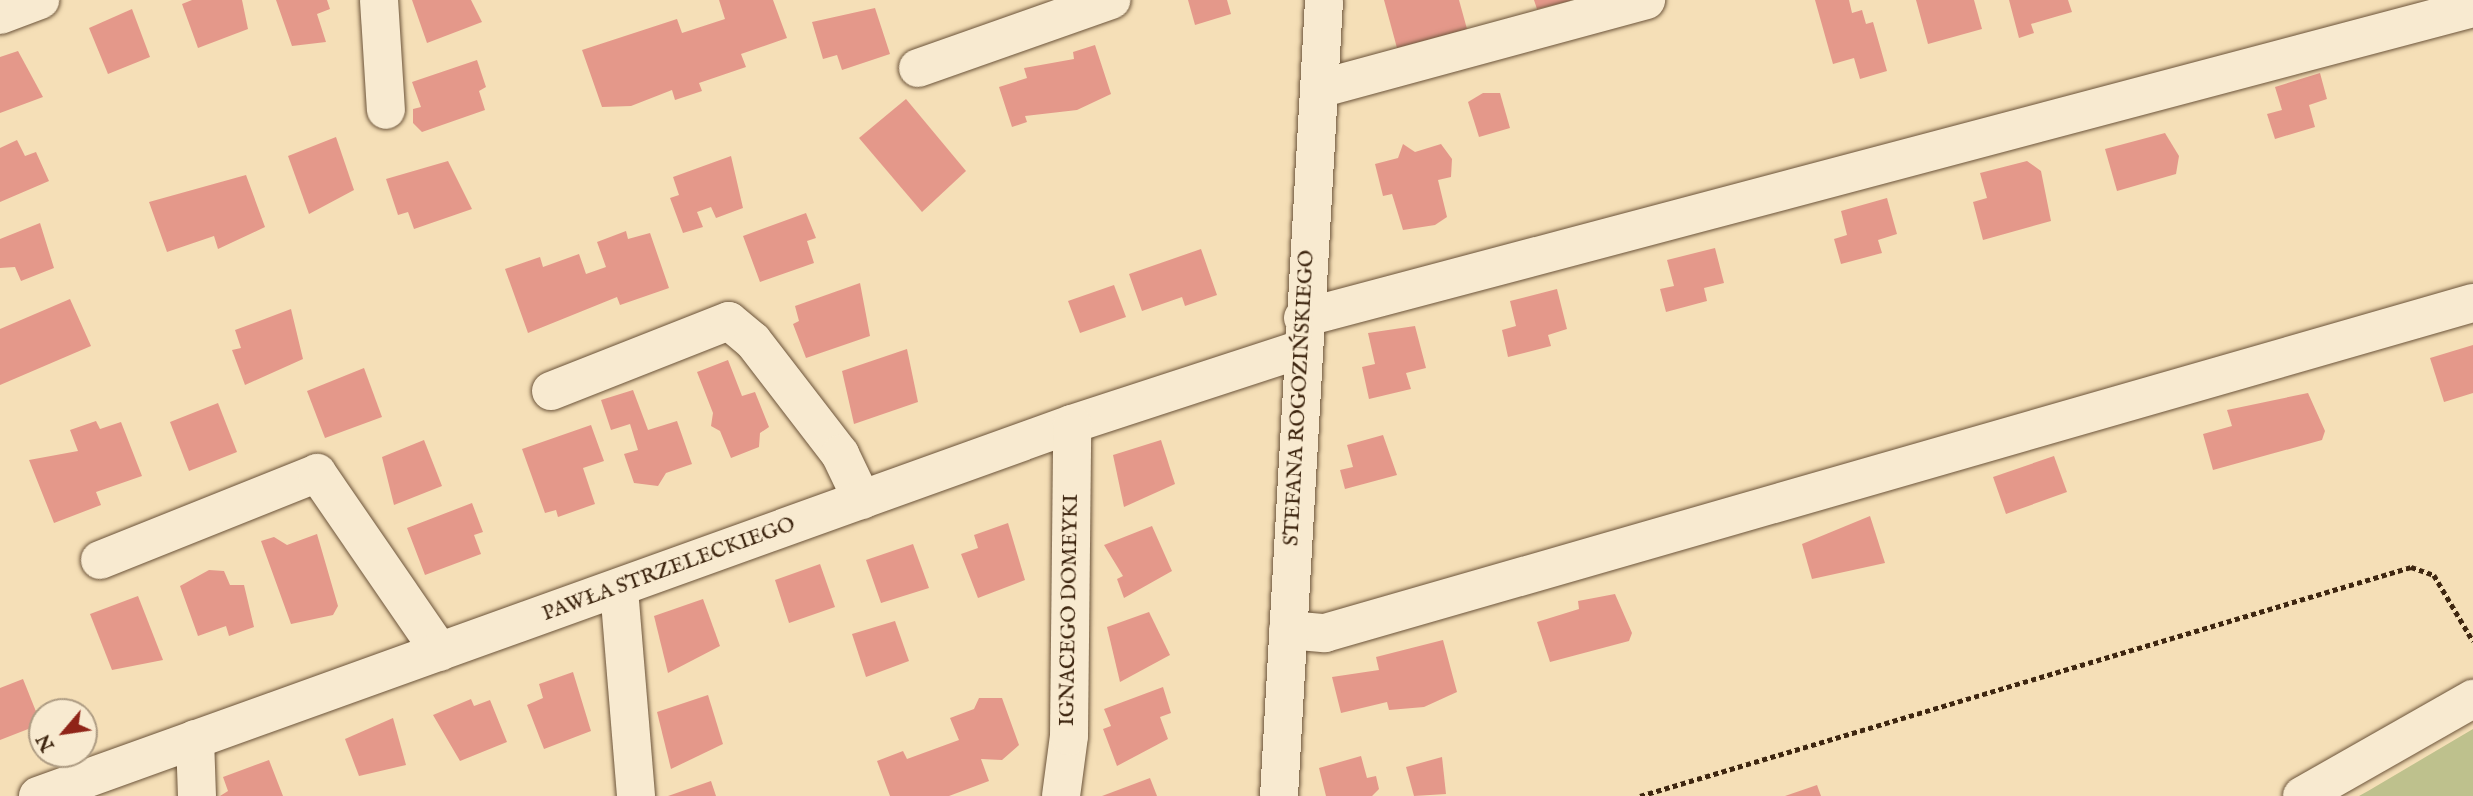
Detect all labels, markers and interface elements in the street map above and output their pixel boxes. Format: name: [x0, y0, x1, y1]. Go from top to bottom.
street label: STEFANA ROGOZIŃSKIEGO: [1280, 249, 1320, 547]
street label: IGNACEGO DOMEYKI: [1055, 494, 1085, 726]
street label: PAWŁA STRZELECKIEGO: [539, 512, 799, 628]
north arrow: [28, 698, 98, 768]
text: N: [32, 729, 61, 755]

